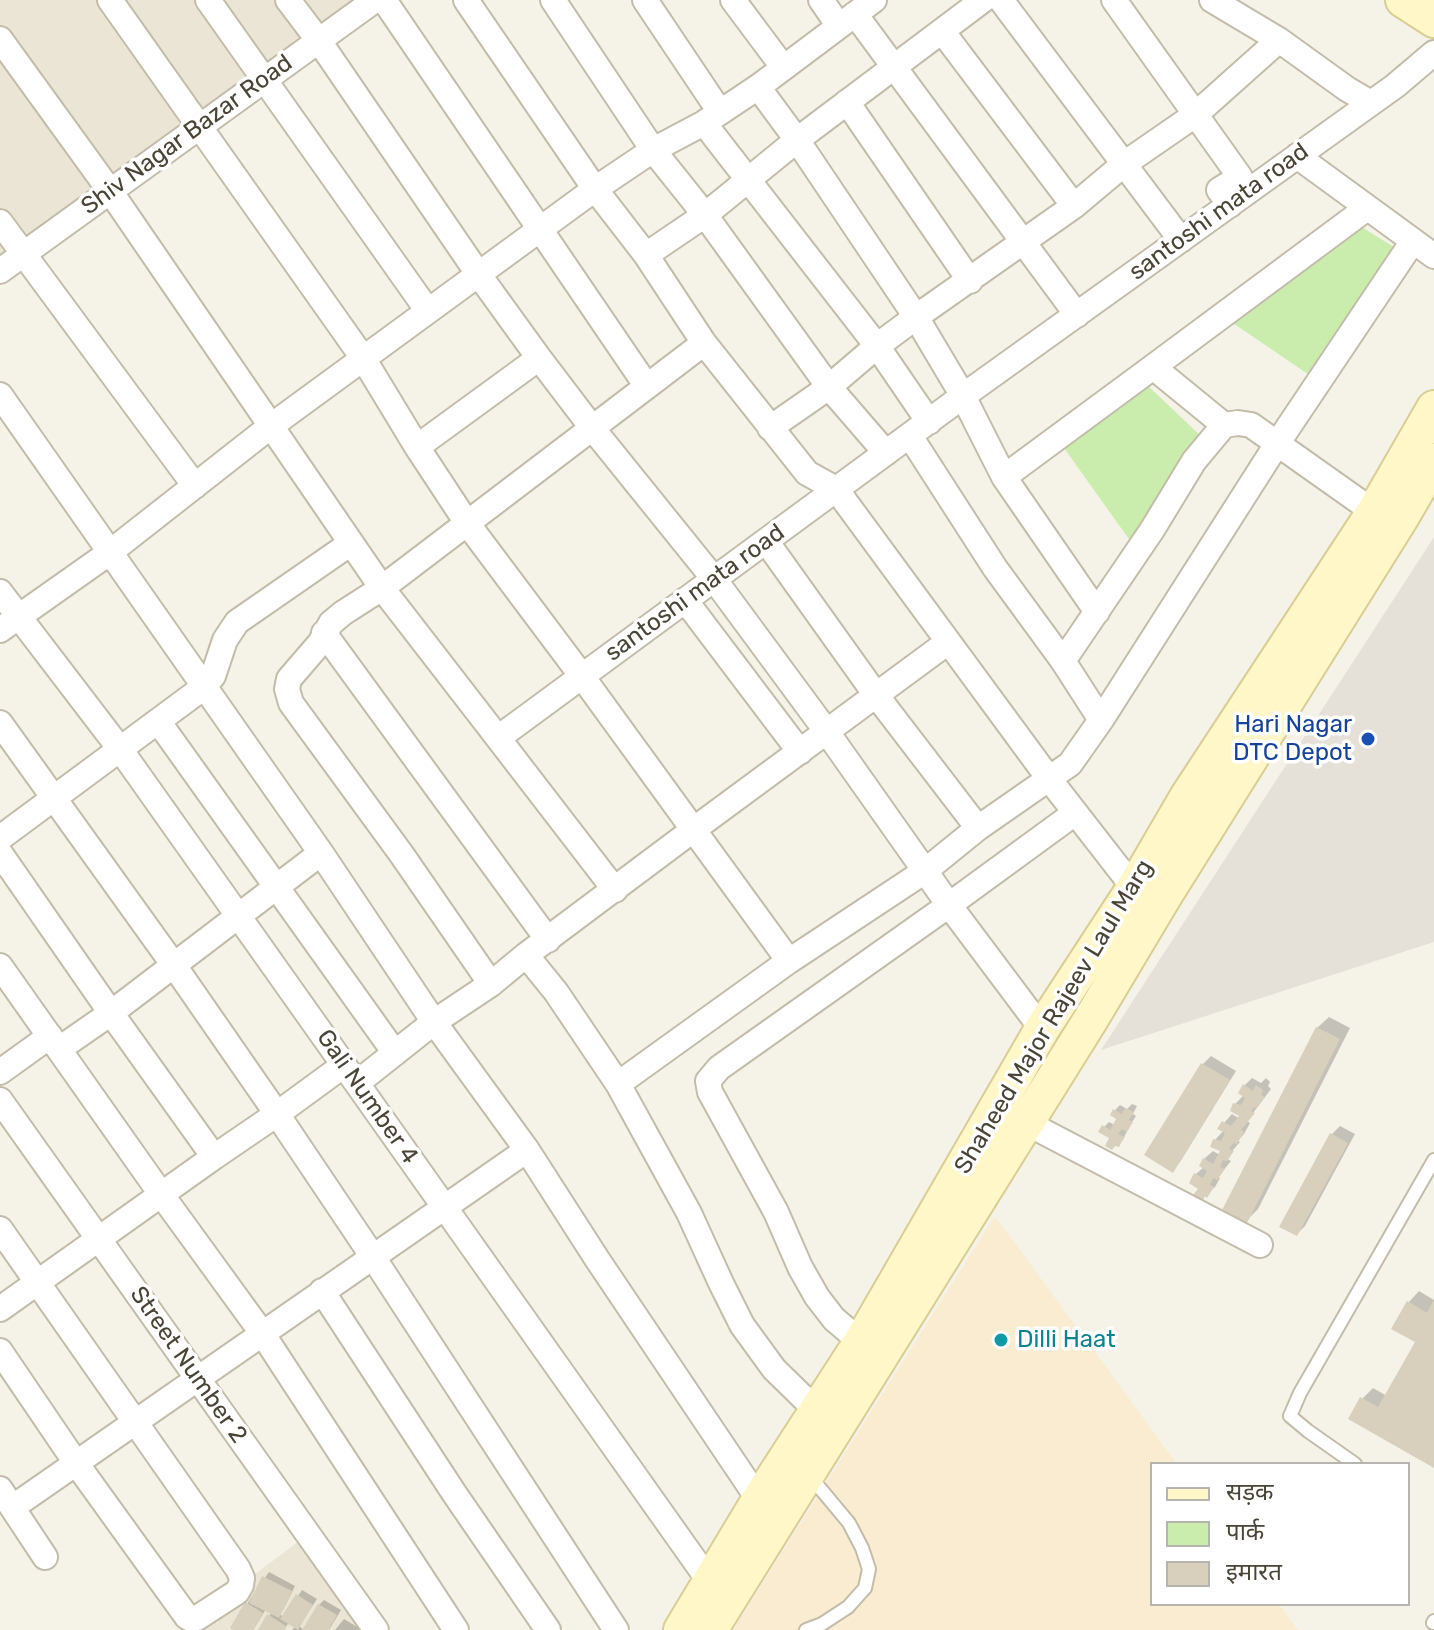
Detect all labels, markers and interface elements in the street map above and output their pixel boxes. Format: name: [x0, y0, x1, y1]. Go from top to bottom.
street label: Shiv Nagar Bazar Road: [76, 49, 298, 221]
street label: santoshi mata road: [1124, 137, 1314, 287]
street label: santoshi mata road: [600, 518, 790, 668]
place label: Hari Nagar DTC Depot: [1233, 711, 1352, 767]
marker: Hari Nagar DTC Depot: [1359, 730, 1377, 748]
street label: Shaheed Major Rajeev Laul Marg: [949, 855, 1159, 1179]
street label: Gali Number 4: [310, 1024, 424, 1170]
street label: Street Number 2: [123, 1281, 253, 1449]
place label: Dilli Haat: [1017, 1326, 1116, 1354]
marker: Dilli Haat: [992, 1331, 1010, 1349]
legend: [1150, 1462, 1410, 1606]
text: सड़क: [1226, 1478, 1274, 1506]
text: पार्क: [1226, 1518, 1264, 1546]
text: इमारत: [1226, 1558, 1282, 1586]

